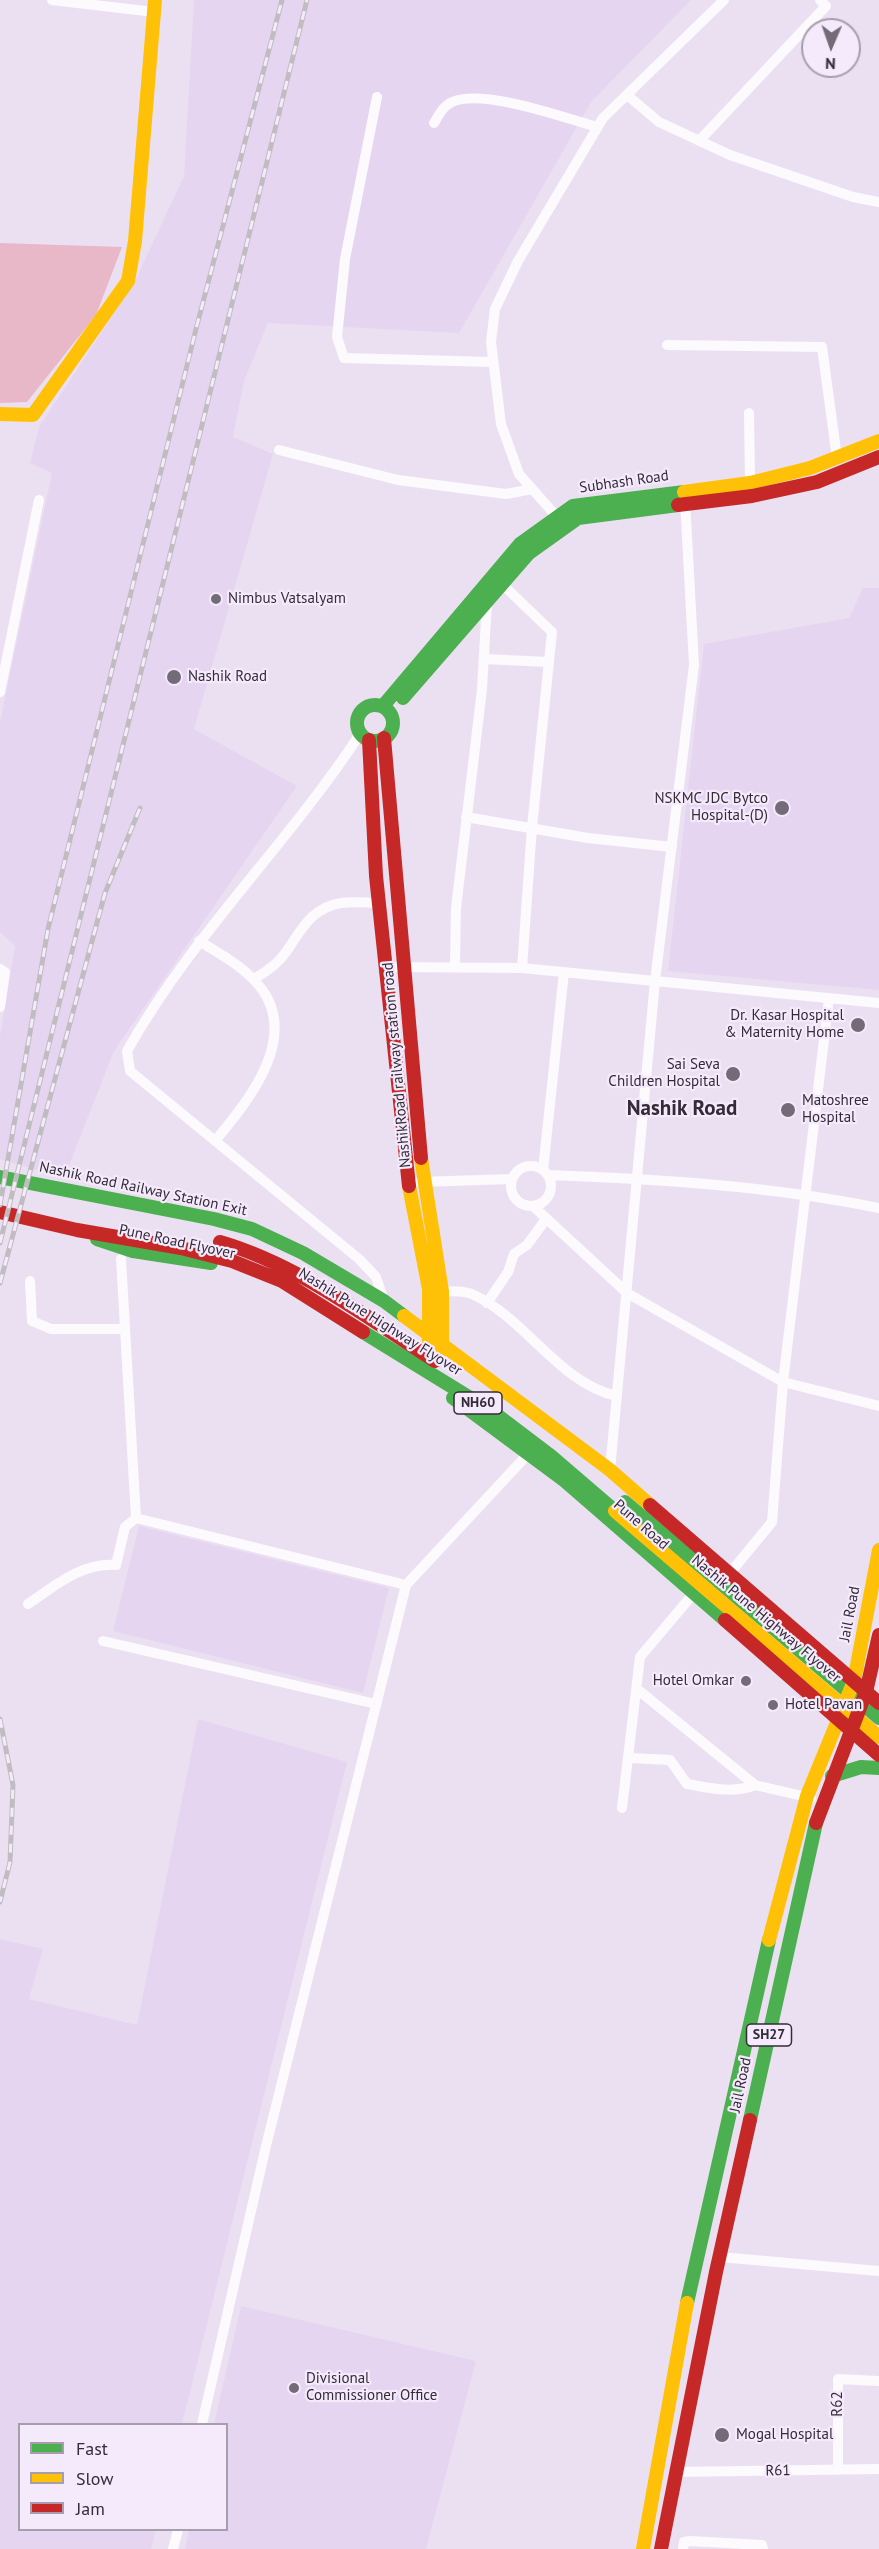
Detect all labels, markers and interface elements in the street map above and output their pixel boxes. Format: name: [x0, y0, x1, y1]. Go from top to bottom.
north arrow: [801, 18, 861, 78]
text: N: [825, 54, 836, 74]
street label: Subhash Road: [578, 467, 670, 497]
place label: Nimbus Vatsalyam: [228, 590, 346, 608]
marker: Nimbus Vatsalyam: [209, 592, 223, 606]
marker: Nashik Road: [165, 668, 183, 686]
place label: Nashik Road: [188, 668, 267, 686]
place label: NSKMC JDC Bytco Hospital-(D): [654, 790, 768, 825]
marker: NSKMC JDC Bytco Hospital-(D): [773, 799, 791, 817]
street label: NashikRoad railway station road: [379, 961, 415, 1169]
place label: Dr. Kasar Hospital & Maternity Home: [725, 1007, 844, 1042]
marker: Dr. Kasar Hospital & Maternity Home: [849, 1016, 867, 1034]
place label: Sai Seva Children Hospital: [608, 1056, 720, 1091]
marker: Sai Seva Children Hospital: [724, 1065, 742, 1083]
place label: Matoshree Hospital: [802, 1092, 869, 1127]
district label: Nashik Road: [627, 1096, 737, 1122]
marker: Matoshree Hospital: [779, 1101, 797, 1119]
street label: Nashik Road Railway Station Exit: [38, 1158, 248, 1220]
street label: Pune Road Flyover: [117, 1221, 237, 1263]
street label: Nashik Pune Highway Flyover: [295, 1264, 465, 1380]
road number: NH60: [454, 1392, 502, 1414]
street label: Pune Road: [610, 1496, 672, 1554]
street label: Nashik Pune Highway Flyover: [688, 1551, 844, 1687]
street label: Jail Road: [836, 1585, 864, 1643]
place label: Hotel Omkar: [653, 1672, 734, 1690]
marker: Hotel Omkar: [739, 1674, 753, 1688]
place label: Hotel Pavan: [785, 1696, 862, 1714]
marker: Hotel Pavan: [766, 1698, 780, 1712]
road number: SH27: [746, 2024, 792, 2046]
street label: Jail Road: [726, 2056, 756, 2114]
place label: Divisional Commissioner Office: [306, 2370, 437, 2405]
marker: Divisional Commissioner Office: [287, 2381, 301, 2395]
street label: R62: [829, 2391, 847, 2417]
legend: [18, 2423, 228, 2531]
marker: Mogal Hospital: [713, 2426, 731, 2444]
place label: Mogal Hospital: [736, 2426, 833, 2444]
text: Fast: [76, 2437, 108, 2460]
street label: R61: [765, 2462, 791, 2480]
text: Slow: [76, 2467, 114, 2490]
text: Jam: [76, 2497, 105, 2520]

